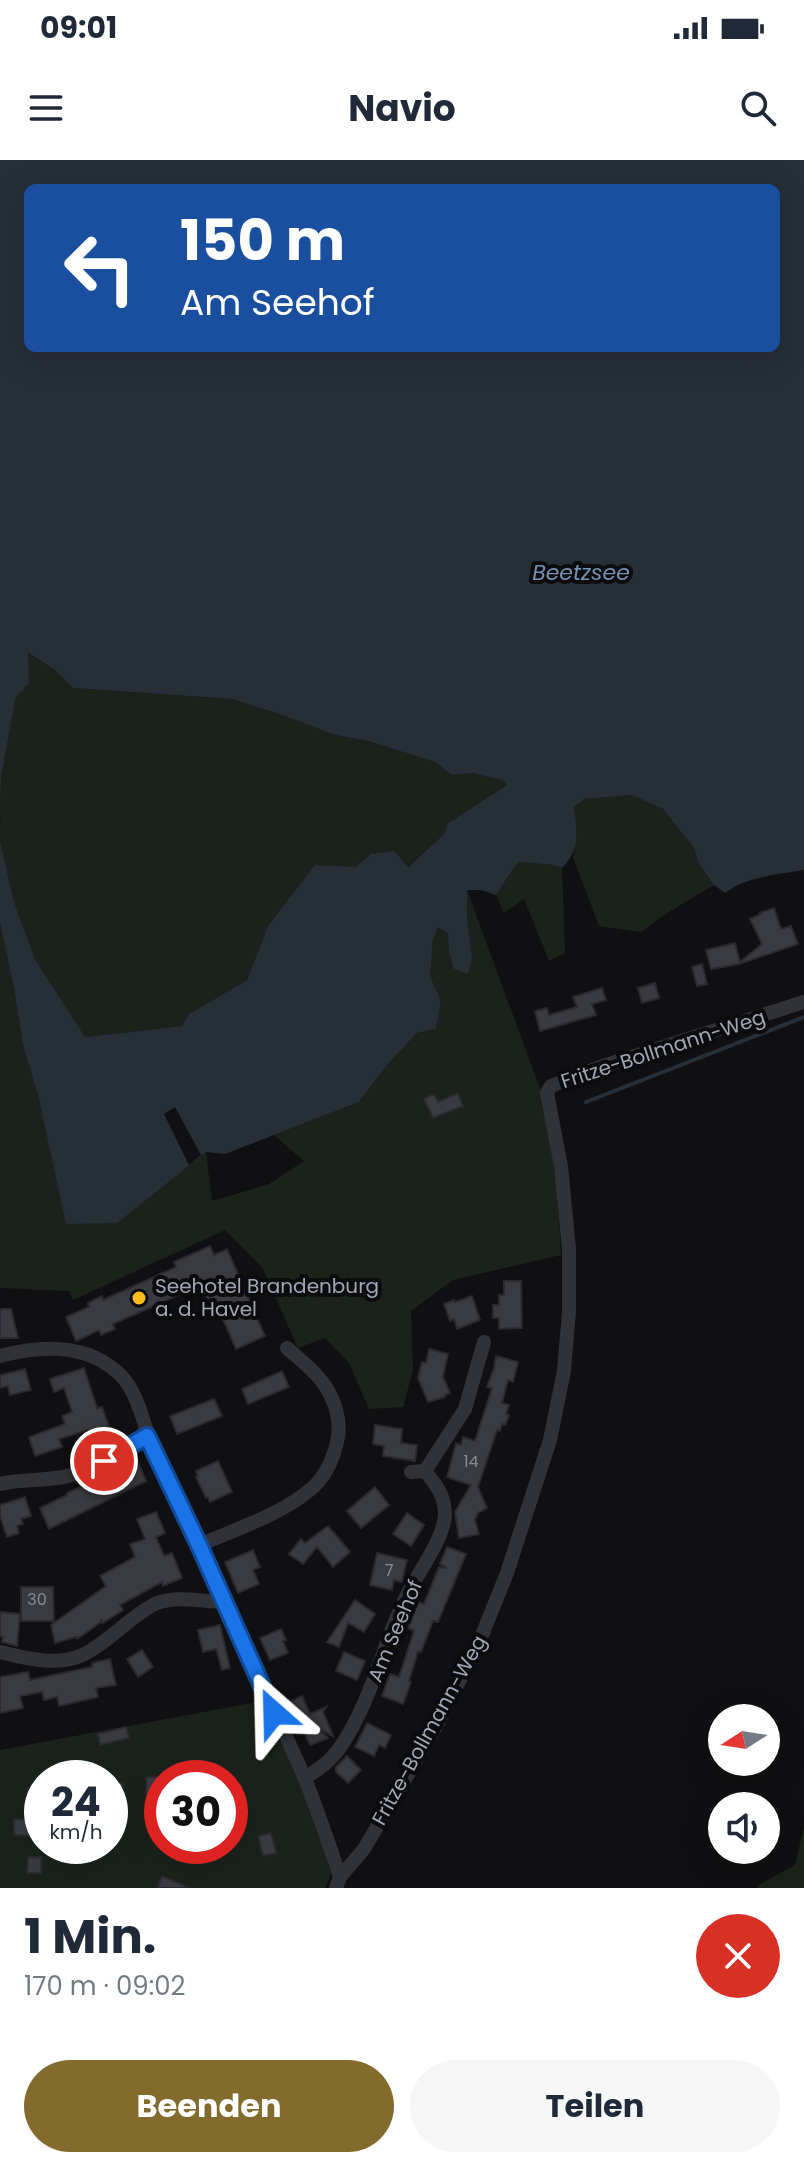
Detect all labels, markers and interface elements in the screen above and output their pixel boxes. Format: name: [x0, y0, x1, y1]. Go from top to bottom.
text: 09:01: [40, 6, 117, 49]
text: Navio: [348, 83, 456, 134]
icon: menu: [24, 86, 68, 130]
icon: search: [736, 86, 780, 130]
text: 150 m: [180, 201, 345, 280]
icon: left: [48, 216, 152, 320]
text: Am Seehof: [180, 277, 375, 328]
water label: Beetzsee: [532, 557, 630, 588]
street label: Fritze-Bollmann-Weg: [557, 1003, 769, 1095]
place label: Seehotel Brandenburg a. d. Havel: [155, 1272, 379, 1323]
marker: Seehotel Brandenburg a. d. Havel: [130, 1289, 148, 1307]
pin: [70, 1427, 138, 1495]
icon: arrive: [82, 1439, 126, 1483]
house number: 14: [463, 1450, 479, 1473]
house number: 7: [385, 1559, 394, 1582]
street label: Am Seehof: [361, 1576, 429, 1686]
house number: 30: [27, 1588, 47, 1611]
street label: Fritze-Bollmann-Weg: [365, 1630, 493, 1830]
position arrow: [232, 1671, 316, 1755]
north arrow: [708, 1704, 780, 1776]
map controls: [708, 1704, 780, 1864]
speed limit sign: 30: [144, 1760, 248, 1864]
text: 24: [51, 1774, 101, 1830]
button: sound: [708, 1792, 780, 1864]
text: km/h: [49, 1818, 103, 1846]
text: 1 Min.: [24, 1903, 156, 1970]
button: close: [696, 1914, 780, 1998]
text: 170 m · 09:02: [24, 1968, 186, 2004]
button: Beenden: [24, 2060, 394, 2152]
button: Teilen: [410, 2060, 780, 2152]

